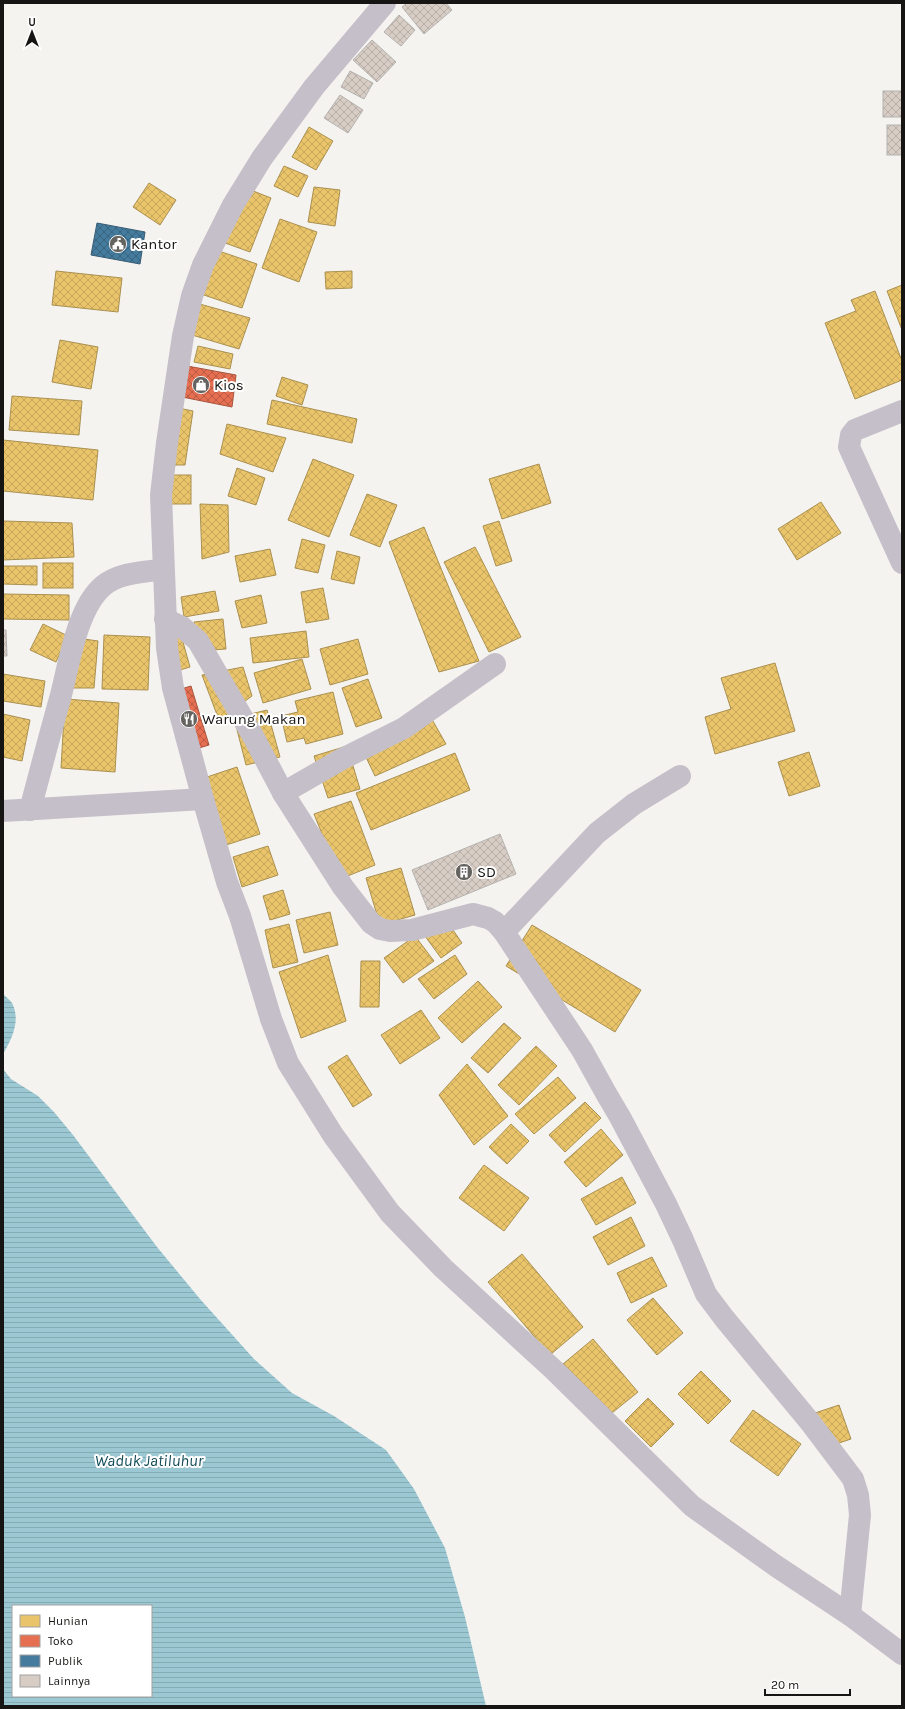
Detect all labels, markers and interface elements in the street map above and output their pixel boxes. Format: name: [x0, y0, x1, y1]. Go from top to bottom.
north arrow: [12, 12, 52, 52]
text: U: [28, 16, 36, 29]
public building icon: Kantor: [108, 234, 128, 254]
place label: Kantor: [131, 235, 177, 253]
shop icon: Kios: [191, 375, 211, 395]
place label: Kios: [214, 376, 244, 394]
restaurant icon: Warung Makan: [179, 709, 199, 729]
place label: Warung Makan: [202, 710, 306, 728]
building icon: SD: [454, 862, 474, 882]
place label: SD: [477, 863, 496, 881]
water label: Waduk Jatiluhur: [95, 1451, 204, 1470]
legend: [12, 1605, 152, 1697]
text: Hunian: [48, 1614, 88, 1628]
text: Toko: [48, 1634, 73, 1648]
text: Publik: [48, 1654, 83, 1668]
scale bar: [765, 1671, 850, 1697]
text: Lainnya: [48, 1674, 90, 1688]
text: 20 m: [771, 1678, 799, 1692]

